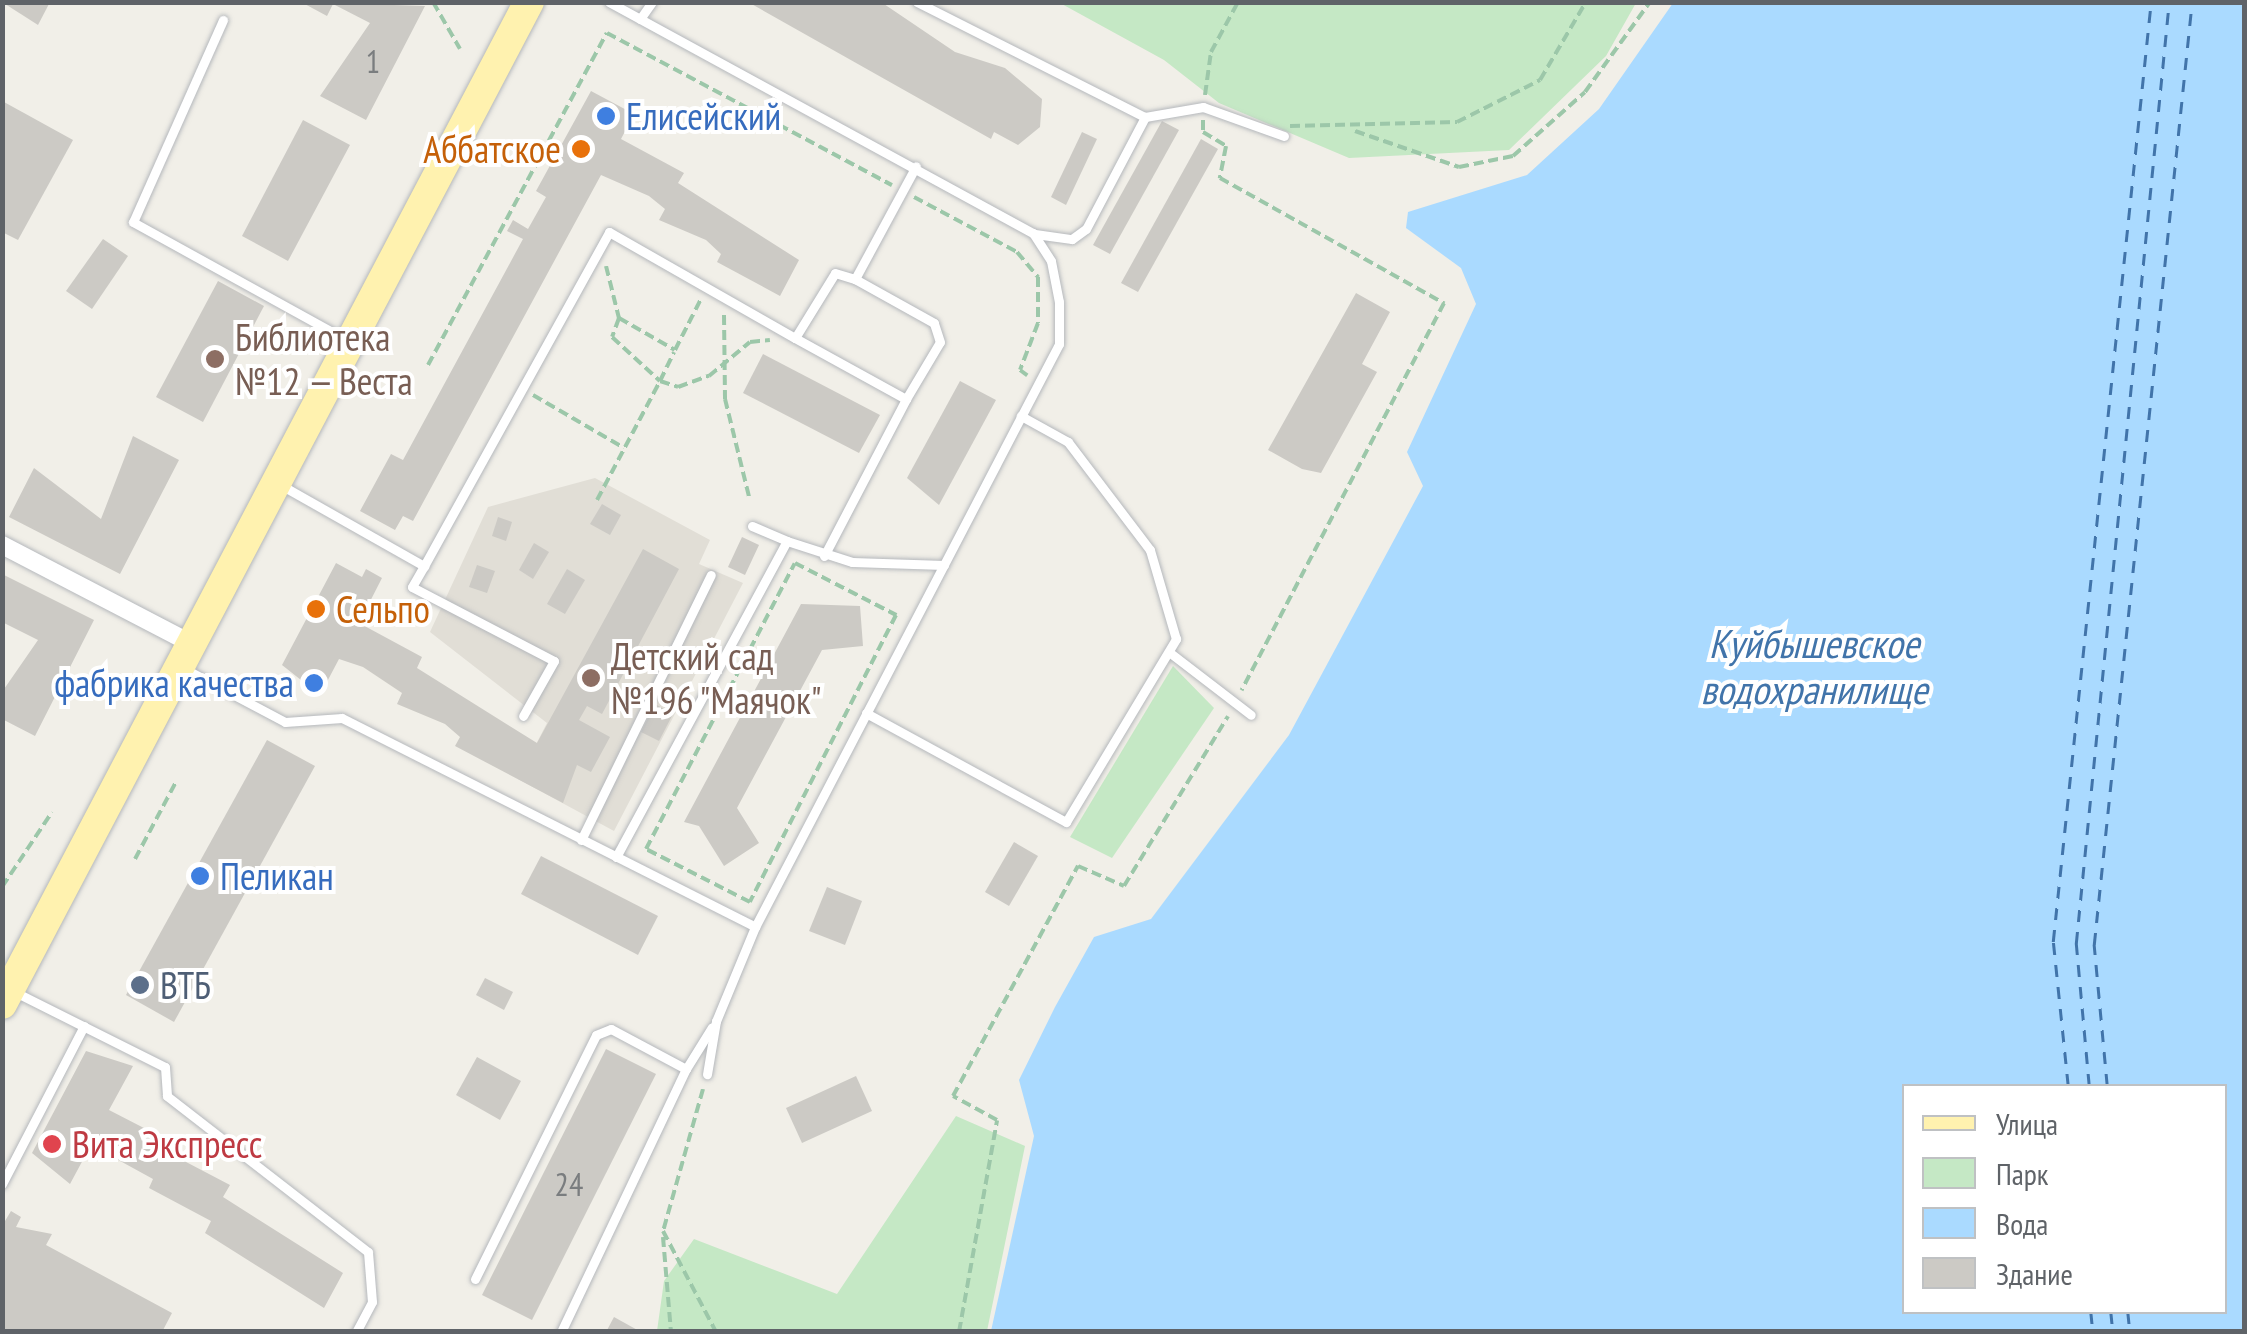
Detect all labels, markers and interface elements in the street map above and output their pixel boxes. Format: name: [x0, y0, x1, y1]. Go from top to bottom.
house number: 1: [366, 42, 380, 80]
place label: Елисейский: [626, 93, 781, 139]
marker: Елисейский: [595, 105, 617, 127]
place label: Аббатское: [423, 126, 561, 172]
marker: Аббатское: [570, 138, 592, 160]
place label: Библиотека №12 — Веста: [235, 314, 416, 404]
marker: Библиотека №12 — Веста: [204, 348, 226, 370]
place label: Сельпо: [336, 586, 430, 632]
marker: Сельпо: [305, 598, 327, 620]
water label: Куйбышевское водохранилище: [1700, 619, 1928, 713]
place label: Детский сад №196 "Маячок": [611, 633, 824, 722]
place label: фабрика качества: [54, 660, 294, 706]
marker: Детский сад №196 "Маячок": [580, 667, 602, 689]
marker: фабрика качества: [303, 672, 325, 694]
place label: Пеликан: [220, 853, 334, 899]
marker: Пеликан: [189, 865, 211, 887]
place label: ВТБ: [160, 962, 211, 1008]
marker: ВТБ: [129, 974, 151, 996]
legend: [1902, 1084, 2227, 1314]
text: Улица: [1996, 1104, 2058, 1143]
place label: Вита Экспресс: [72, 1121, 262, 1167]
marker: Вита Экспресс: [41, 1133, 63, 1155]
text: Парк: [1996, 1154, 2048, 1193]
house number: 24: [555, 1165, 583, 1203]
text: Вода: [1996, 1204, 2048, 1243]
text: Здание: [1996, 1254, 2073, 1293]

